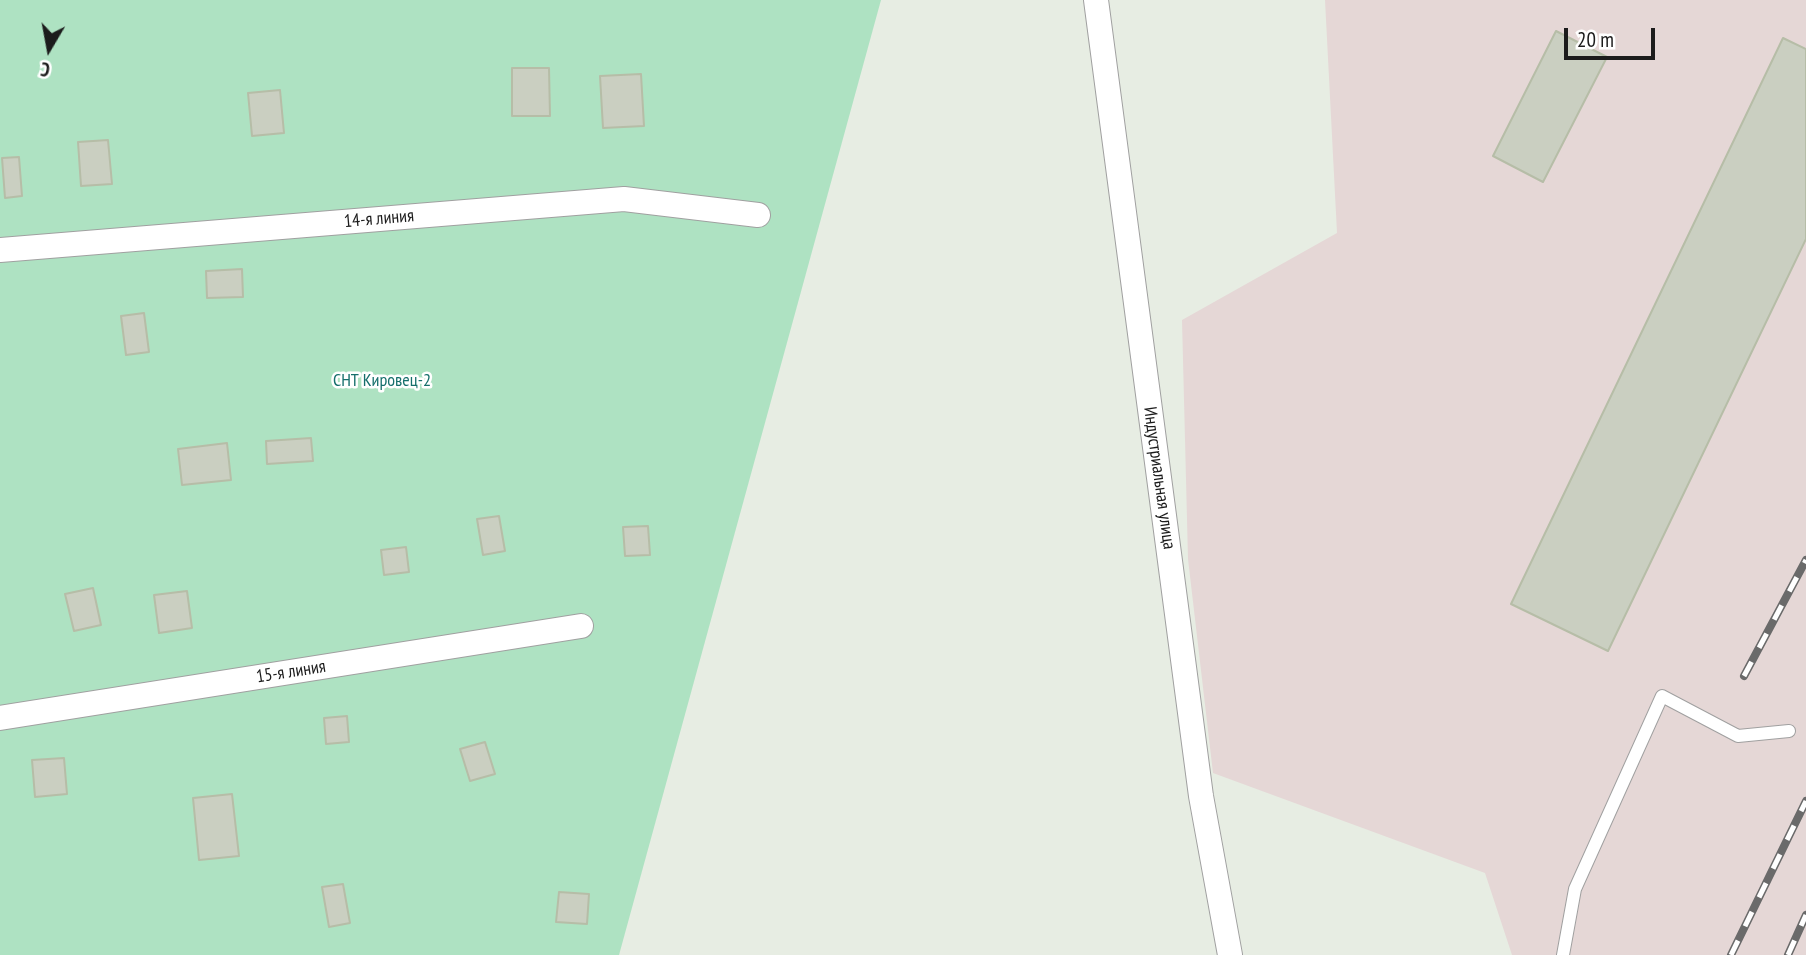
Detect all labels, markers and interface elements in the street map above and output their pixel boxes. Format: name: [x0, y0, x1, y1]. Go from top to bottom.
north arrow: [14, 14, 84, 84]
scale bar: [1568, 14, 1659, 58]
text: 20 m: [1577, 26, 1614, 53]
text: С: [39, 57, 52, 82]
street label: 14-я линия: [343, 205, 415, 233]
park label: СНТ Кировец-2: [333, 370, 431, 392]
street label: Индустриальная улица: [1138, 405, 1180, 551]
street label: 15-я линия: [255, 656, 327, 688]

